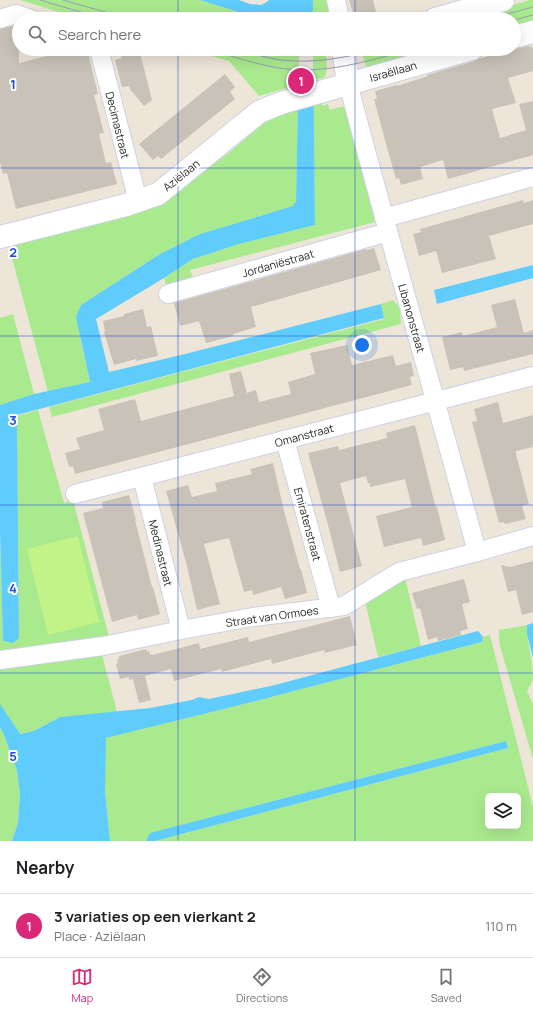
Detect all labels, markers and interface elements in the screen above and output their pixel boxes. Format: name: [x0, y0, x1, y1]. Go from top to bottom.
search box: [12, 12, 521, 56]
icon: search: [26, 23, 48, 45]
text: Search here: [58, 24, 141, 45]
street label: Israëllaan: [368, 57, 418, 85]
pin: 1: [288, 66, 314, 96]
text: 1: [10, 75, 16, 93]
street label: Decimastraat: [102, 90, 134, 160]
street label: Aziëlaan: [160, 156, 202, 194]
text: 2: [9, 243, 17, 261]
street label: Jordaniëstraat: [240, 246, 316, 280]
street label: Libanonstraat: [395, 282, 429, 354]
your location: [352, 335, 372, 355]
text: 3: [9, 411, 17, 429]
street label: Omanstraat: [273, 420, 335, 450]
street label: Emiratenstraat: [291, 486, 325, 562]
street label: Medinastraat: [146, 518, 176, 588]
text: 4: [9, 579, 17, 597]
street label: Straat van Ormoes: [225, 602, 320, 630]
text: 5: [9, 747, 17, 765]
map controls: [485, 793, 521, 829]
button: layers: [485, 793, 521, 829]
text: Nearby: [16, 856, 74, 879]
text: 3 variaties op een vierkant 2: [54, 906, 256, 927]
text: 1: [26, 917, 32, 935]
text: 110 m: [485, 917, 517, 935]
text: Place · Aziëlaan: [54, 927, 146, 945]
tab: Map: [71, 966, 93, 1005]
tab: Directions: [236, 966, 288, 1005]
tab: Saved: [431, 966, 462, 1005]

